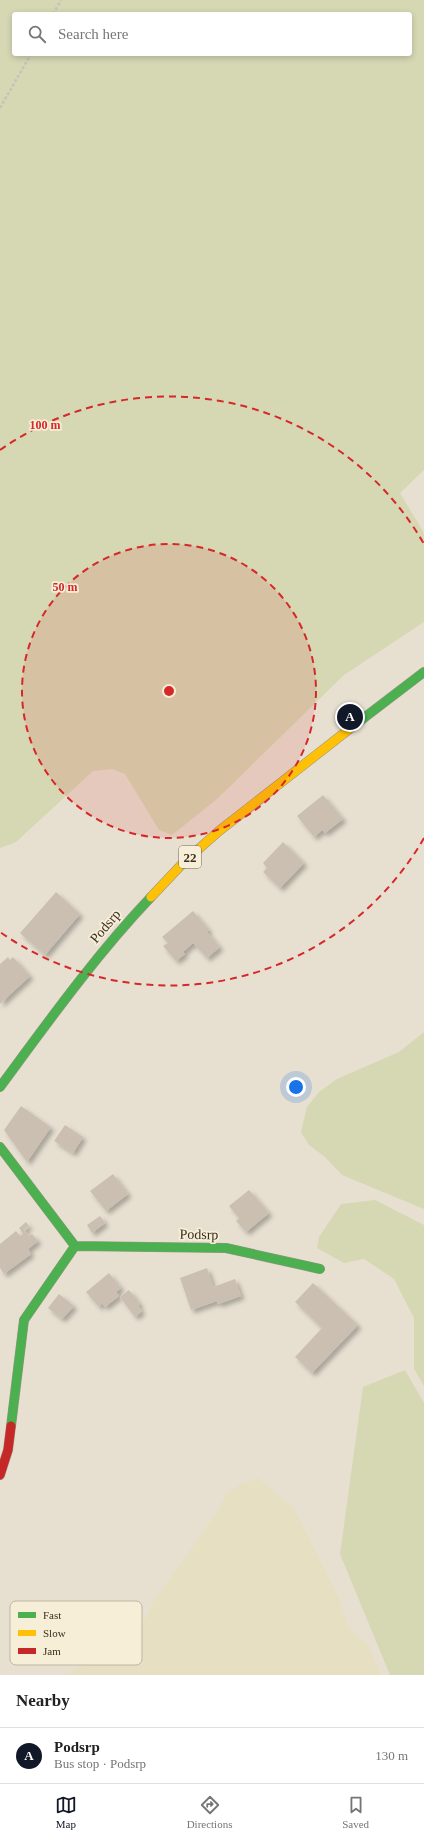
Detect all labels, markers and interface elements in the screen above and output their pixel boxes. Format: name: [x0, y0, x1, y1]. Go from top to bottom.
search box: [12, 12, 412, 56]
icon: search: [26, 23, 48, 45]
text: Search here: [58, 26, 128, 42]
text: 100 m: [30, 418, 61, 432]
text: 50 m: [53, 580, 78, 594]
centre of rings: [162, 684, 176, 698]
pin: A: [337, 702, 363, 732]
road number: 22: [179, 846, 201, 868]
street label: Podsrp: [87, 907, 124, 946]
your location: [286, 1077, 306, 1097]
street label: Podsrp: [179, 1227, 219, 1242]
legend: [10, 1601, 142, 1665]
text: Fast: [43, 1609, 61, 1621]
text: Slow: [43, 1627, 66, 1639]
text: Jam: [43, 1645, 61, 1657]
text: Nearby: [16, 1691, 70, 1710]
text: Podsrp: [54, 1739, 100, 1755]
text: A: [24, 1748, 34, 1763]
text: 130 m: [375, 1748, 408, 1763]
text: Bus stop · Podsrp: [54, 1756, 146, 1771]
tab: Map: [55, 1794, 77, 1830]
tab: Directions: [187, 1794, 232, 1830]
tab: Saved: [342, 1794, 369, 1830]

